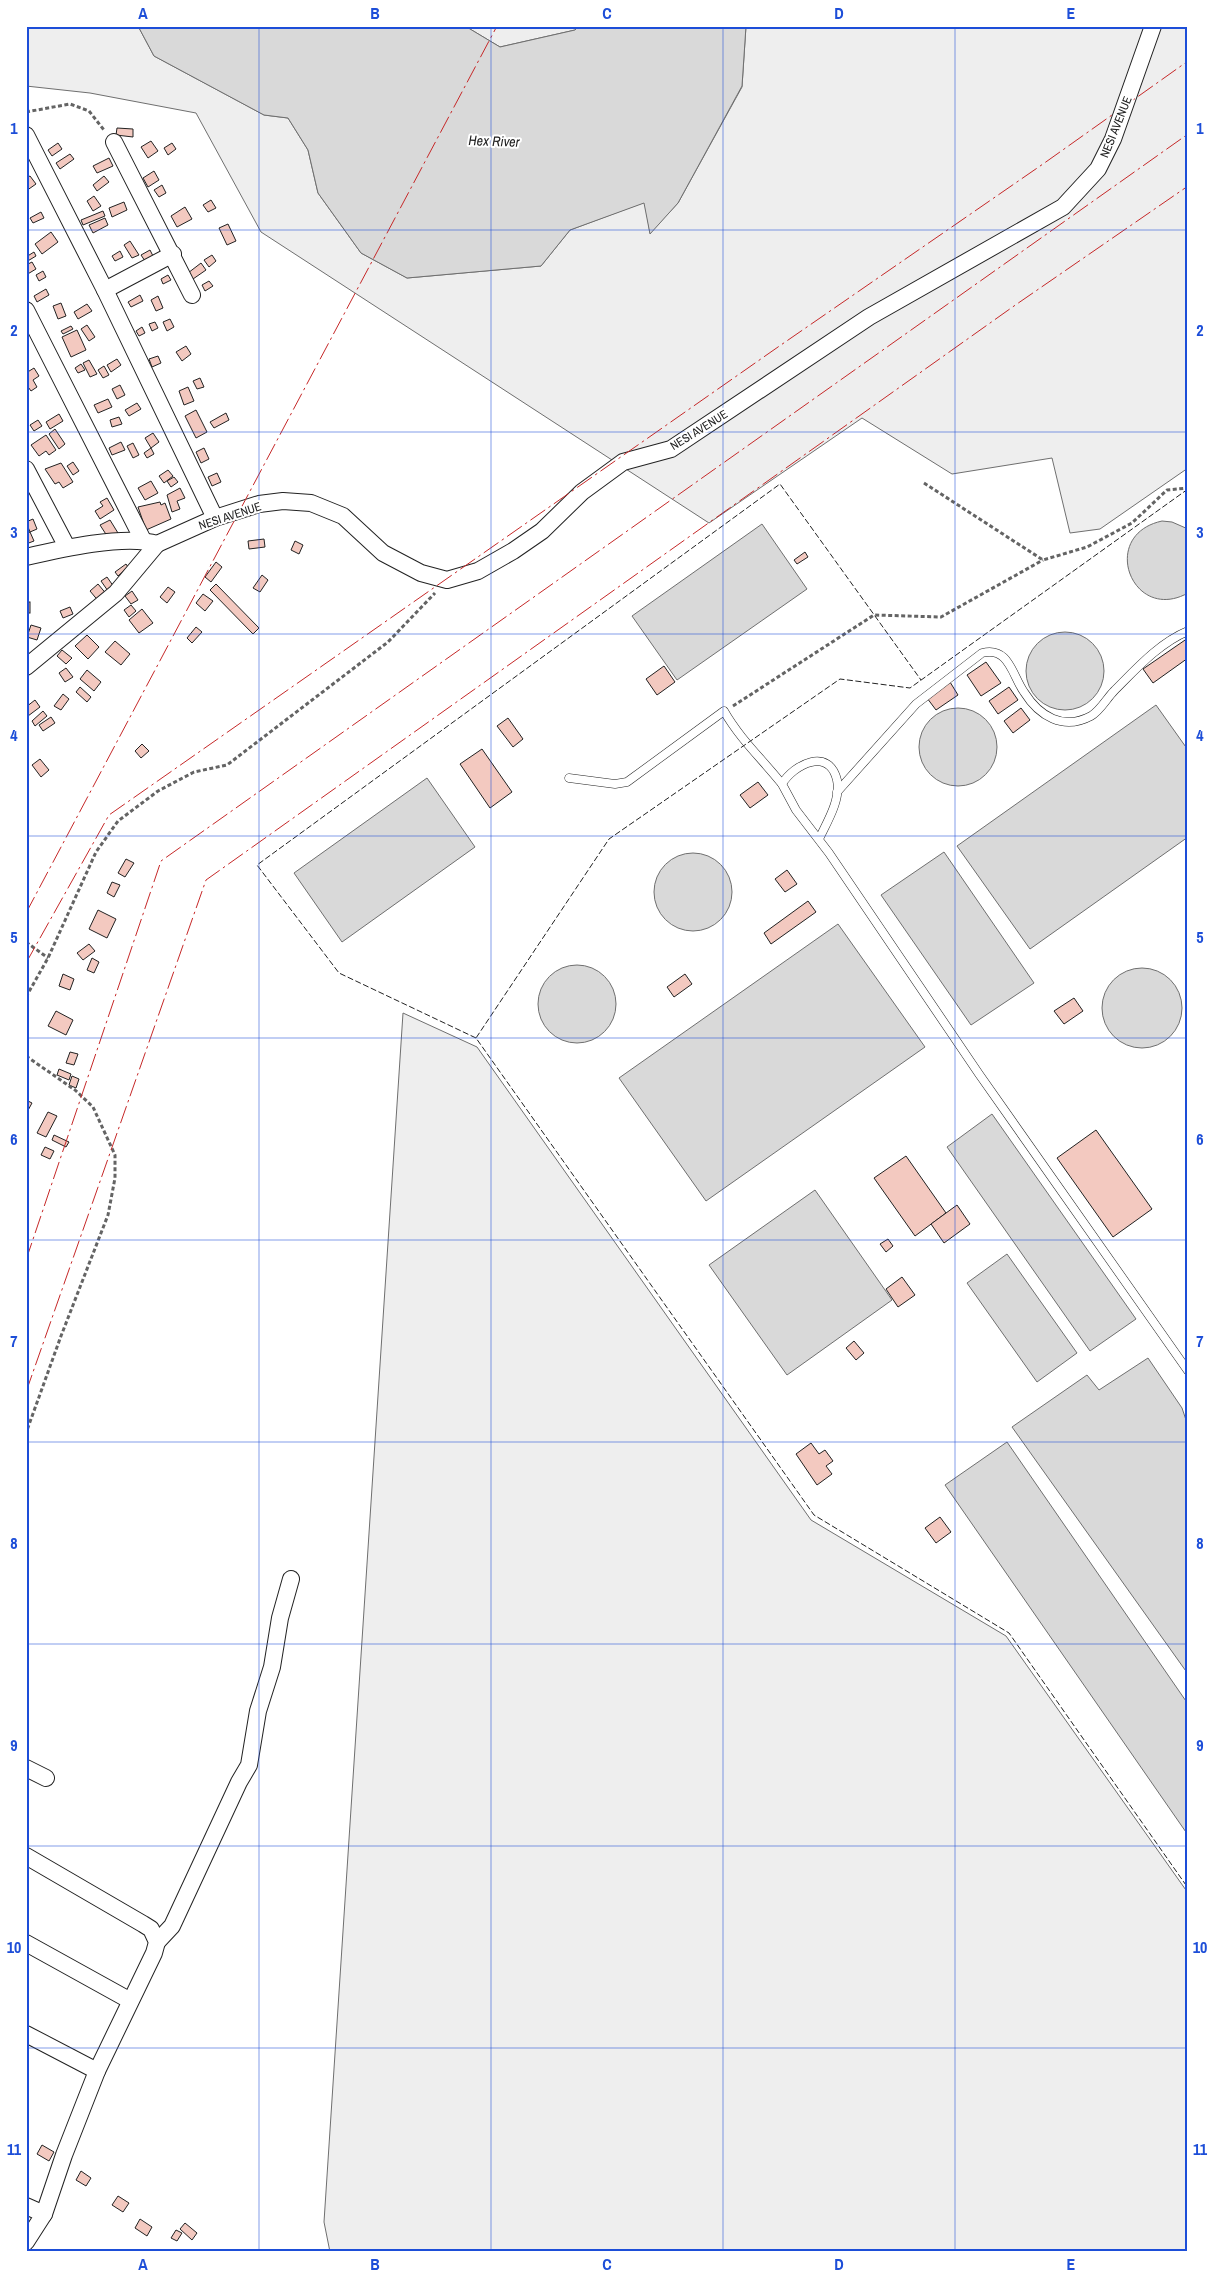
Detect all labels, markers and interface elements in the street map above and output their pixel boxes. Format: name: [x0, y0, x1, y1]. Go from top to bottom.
text: A: [138, 2, 148, 24]
text: B: [370, 2, 380, 24]
text: C: [602, 2, 612, 24]
text: D: [834, 2, 844, 24]
text: E: [1067, 2, 1076, 24]
street label: NESI AVENUE: [1096, 94, 1136, 160]
text: 1: [10, 117, 18, 139]
text: 1: [1196, 117, 1204, 139]
water label: Hex River: [468, 131, 521, 151]
text: 2: [10, 319, 18, 341]
text: 2: [1196, 319, 1204, 341]
street label: NESI AVENUE: [667, 406, 731, 454]
street label: NESI AVENUE: [197, 498, 263, 534]
text: 3: [10, 521, 18, 543]
text: 3: [1196, 521, 1204, 543]
text: 4: [10, 724, 18, 746]
text: 4: [1196, 724, 1204, 746]
text: 5: [10, 926, 18, 948]
text: 5: [1196, 926, 1204, 948]
text: 6: [10, 1128, 18, 1150]
text: 6: [1196, 1128, 1204, 1150]
text: 7: [10, 1330, 18, 1352]
text: 7: [1196, 1330, 1204, 1352]
text: 8: [10, 1532, 18, 1554]
text: 8: [1196, 1532, 1204, 1554]
text: 9: [10, 1734, 18, 1756]
text: 9: [1196, 1734, 1204, 1756]
text: 10: [7, 1936, 21, 1958]
text: 10: [1193, 1936, 1207, 1958]
text: 11: [7, 2138, 22, 2160]
text: 11: [1193, 2138, 1208, 2160]
text: A: [138, 2253, 148, 2275]
text: B: [370, 2253, 380, 2275]
text: C: [602, 2253, 612, 2275]
text: D: [834, 2253, 844, 2275]
text: E: [1067, 2253, 1076, 2275]

